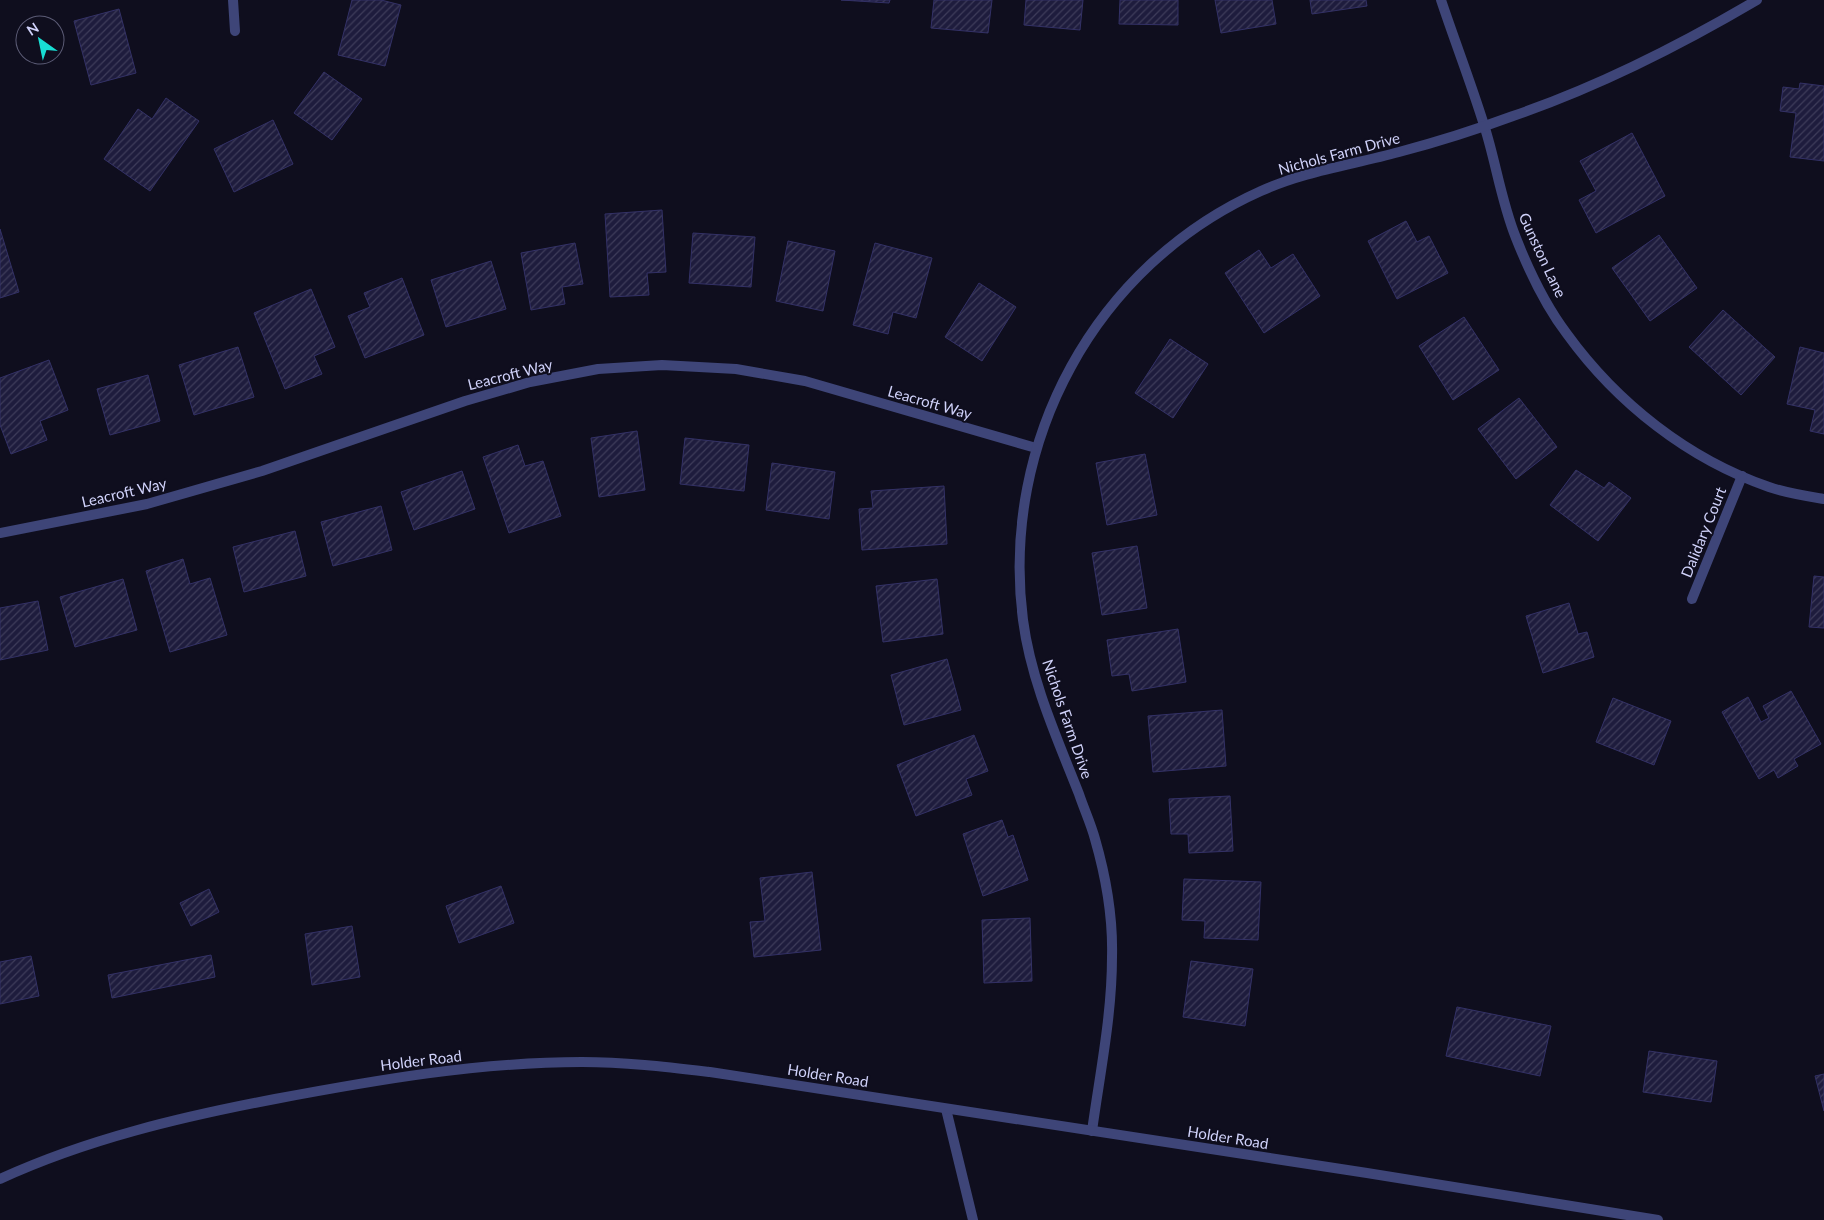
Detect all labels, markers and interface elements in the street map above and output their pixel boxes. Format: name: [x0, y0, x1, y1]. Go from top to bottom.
north arrow: [15, 15, 65, 65]
text: N: [23, 19, 42, 39]
street label: Nichols Farm Drive: [1276, 128, 1402, 178]
street label: Gunston Lane: [1515, 210, 1571, 300]
street label: Leacroft Way: [466, 355, 555, 393]
street label: Leacroft Way: [886, 381, 974, 423]
street label: Leacroft Way: [80, 473, 169, 511]
street label: Dalidary Court: [1677, 484, 1730, 580]
street label: Nichols Farm Drive: [1039, 657, 1097, 781]
street label: Holder Road: [379, 1046, 463, 1074]
street label: Holder Road: [786, 1060, 870, 1090]
street label: Holder Road: [1186, 1122, 1270, 1152]

